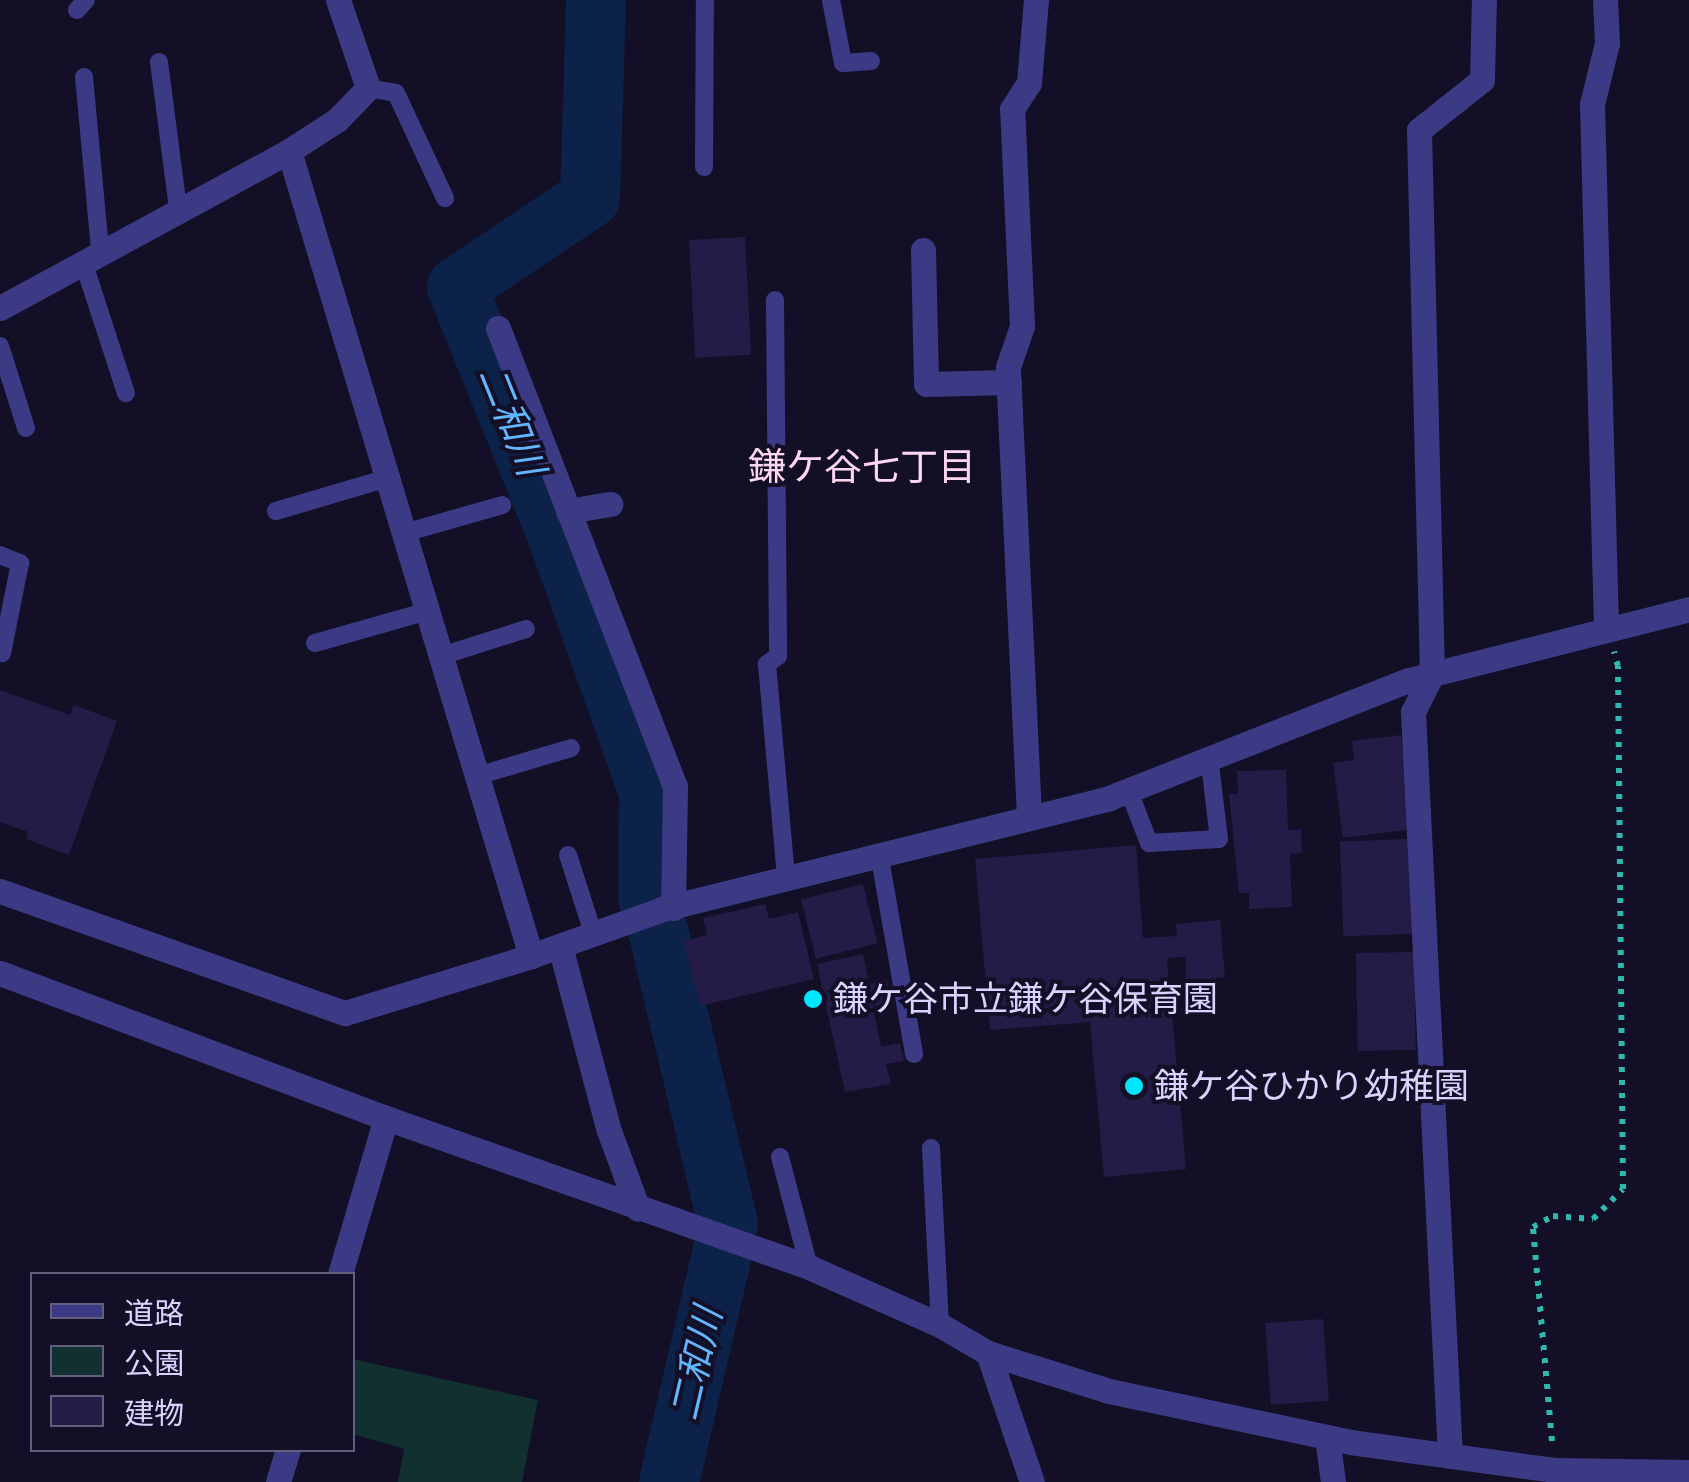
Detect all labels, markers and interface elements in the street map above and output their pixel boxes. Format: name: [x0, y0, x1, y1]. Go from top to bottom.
water label: 二和川: [469, 360, 553, 482]
district label: 鎌ケ谷七丁目: [748, 445, 976, 491]
place label: 鎌ケ谷市立鎌ケ谷保育園: [833, 978, 1218, 1020]
marker: 鎌ケ谷市立鎌ケ谷保育園: [802, 988, 824, 1010]
place label: 鎌ケ谷ひかり幼稚園: [1154, 1065, 1469, 1107]
marker: 鎌ケ谷ひかり幼稚園: [1123, 1075, 1145, 1097]
legend: [30, 1272, 355, 1452]
text: 道路: [124, 1297, 184, 1330]
water label: 二和川: [662, 1303, 732, 1425]
text: 公園: [124, 1347, 184, 1380]
text: 建物: [124, 1397, 184, 1430]

